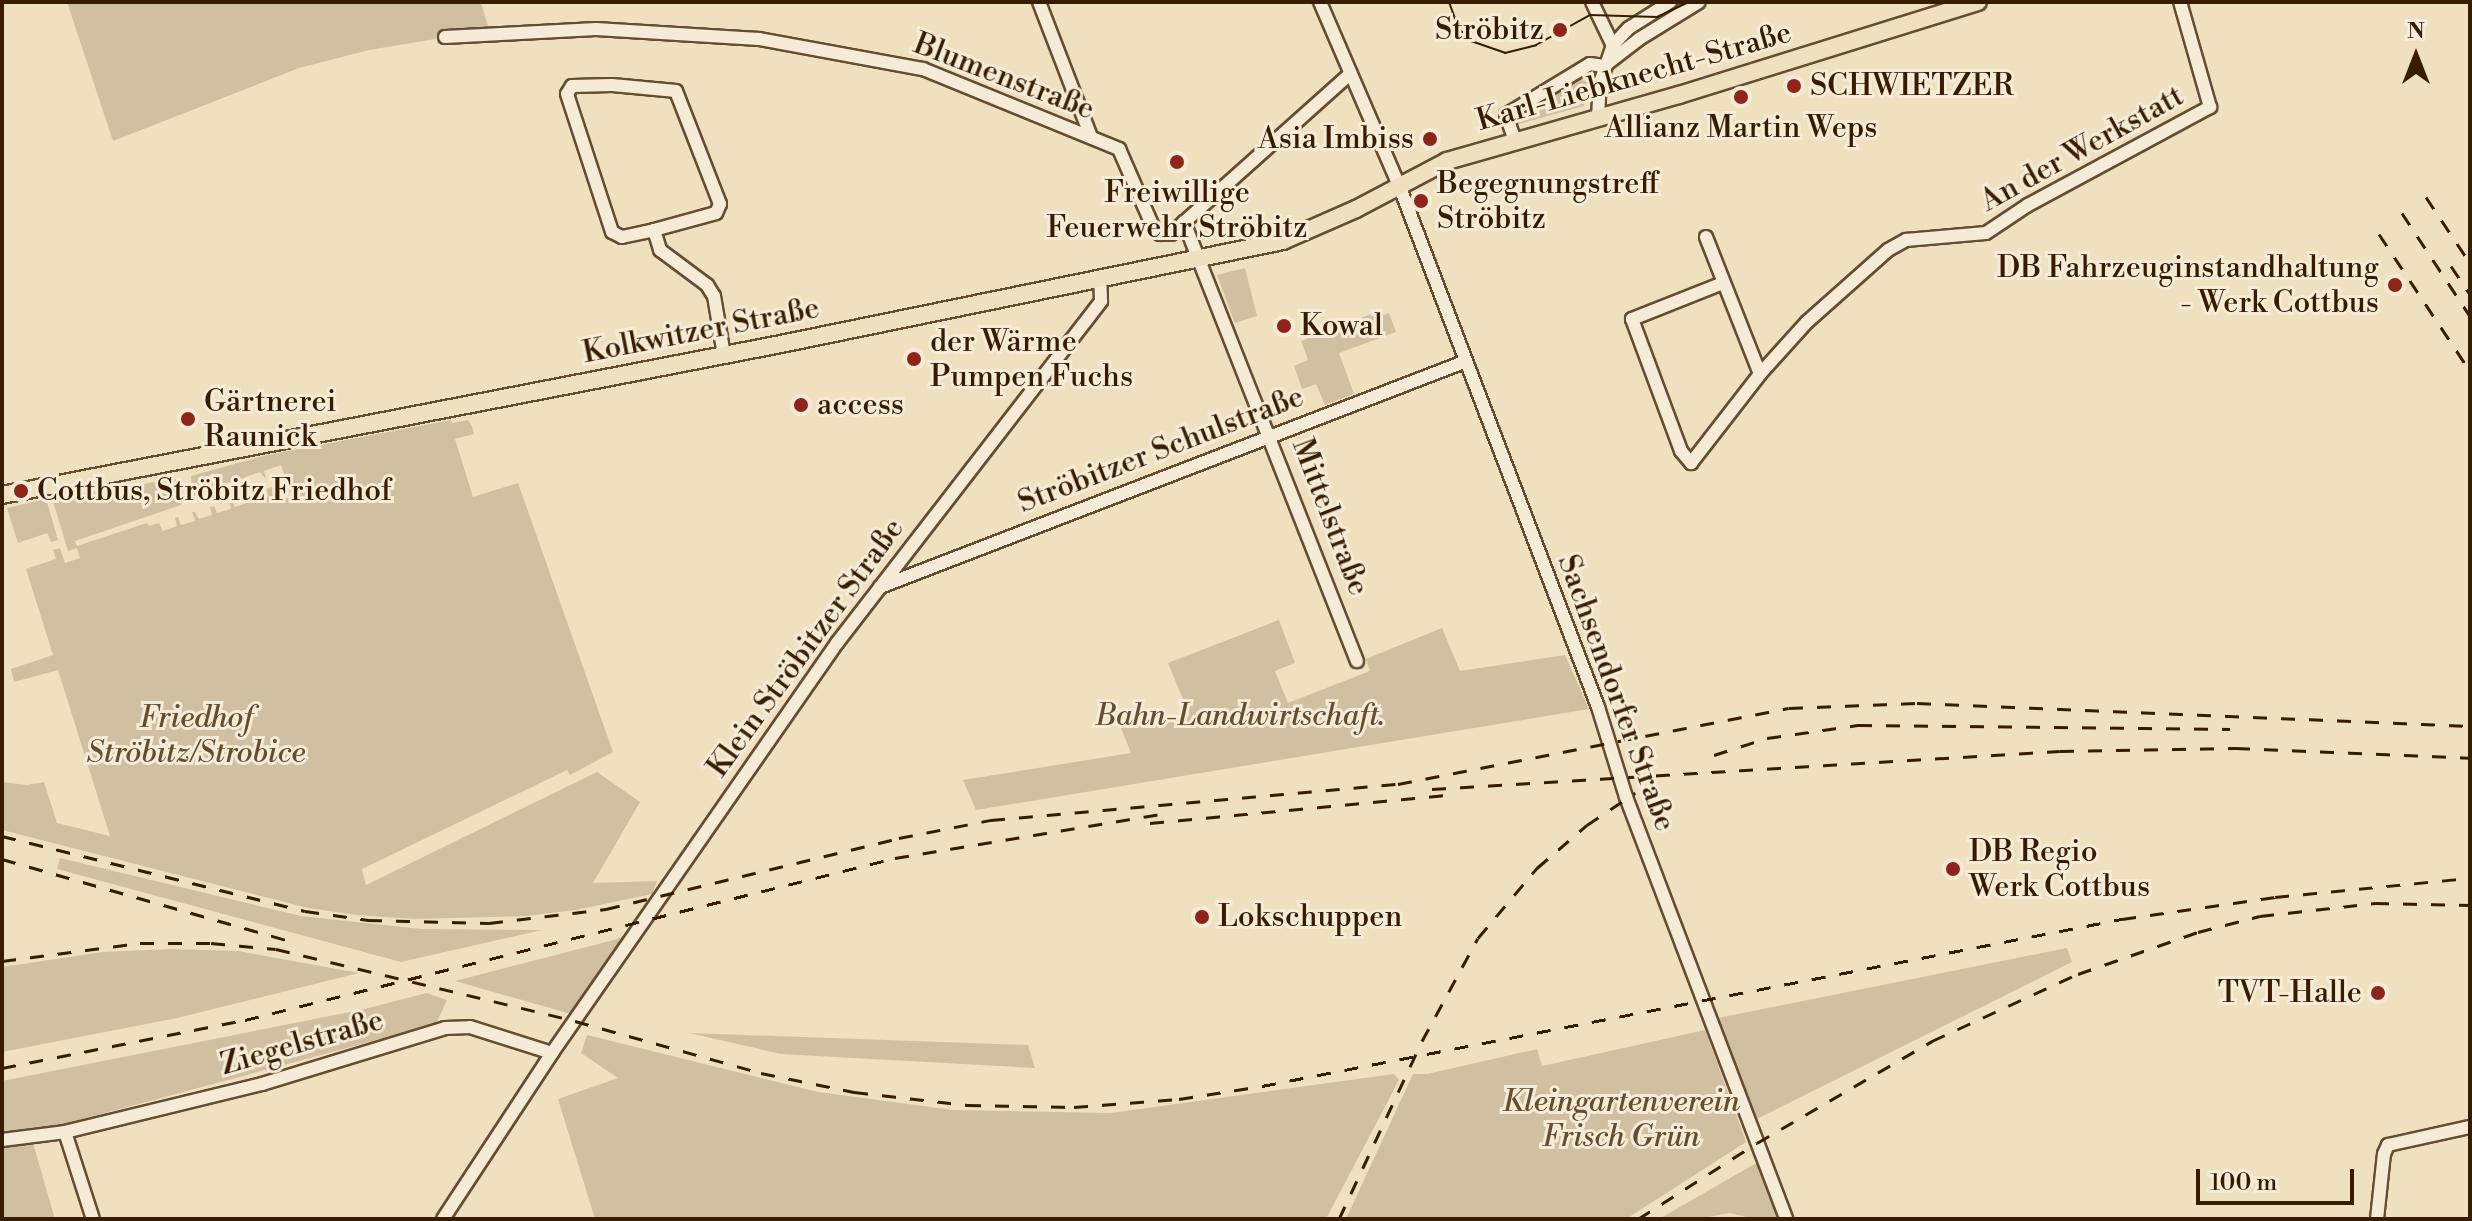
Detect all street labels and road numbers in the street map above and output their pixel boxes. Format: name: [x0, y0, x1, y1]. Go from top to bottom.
street label: Karl-Liebknecht-Straße: [1472, 15, 1796, 139]
street label: Blumenstraße: [909, 26, 1099, 128]
street label: An der Werkstatt: [1974, 78, 2190, 220]
street label: Kolkwitzer Straße: [580, 290, 822, 372]
street label: Ströbitzer Schulstraße: [1013, 379, 1309, 521]
street label: Mittelstraße: [1284, 433, 1376, 601]
street label: Klein Ströbitzer Straße: [700, 512, 912, 784]
street label: Sachsendorfer Straße: [1549, 550, 1683, 836]
street label: Ziegelstraße: [216, 1003, 388, 1083]

